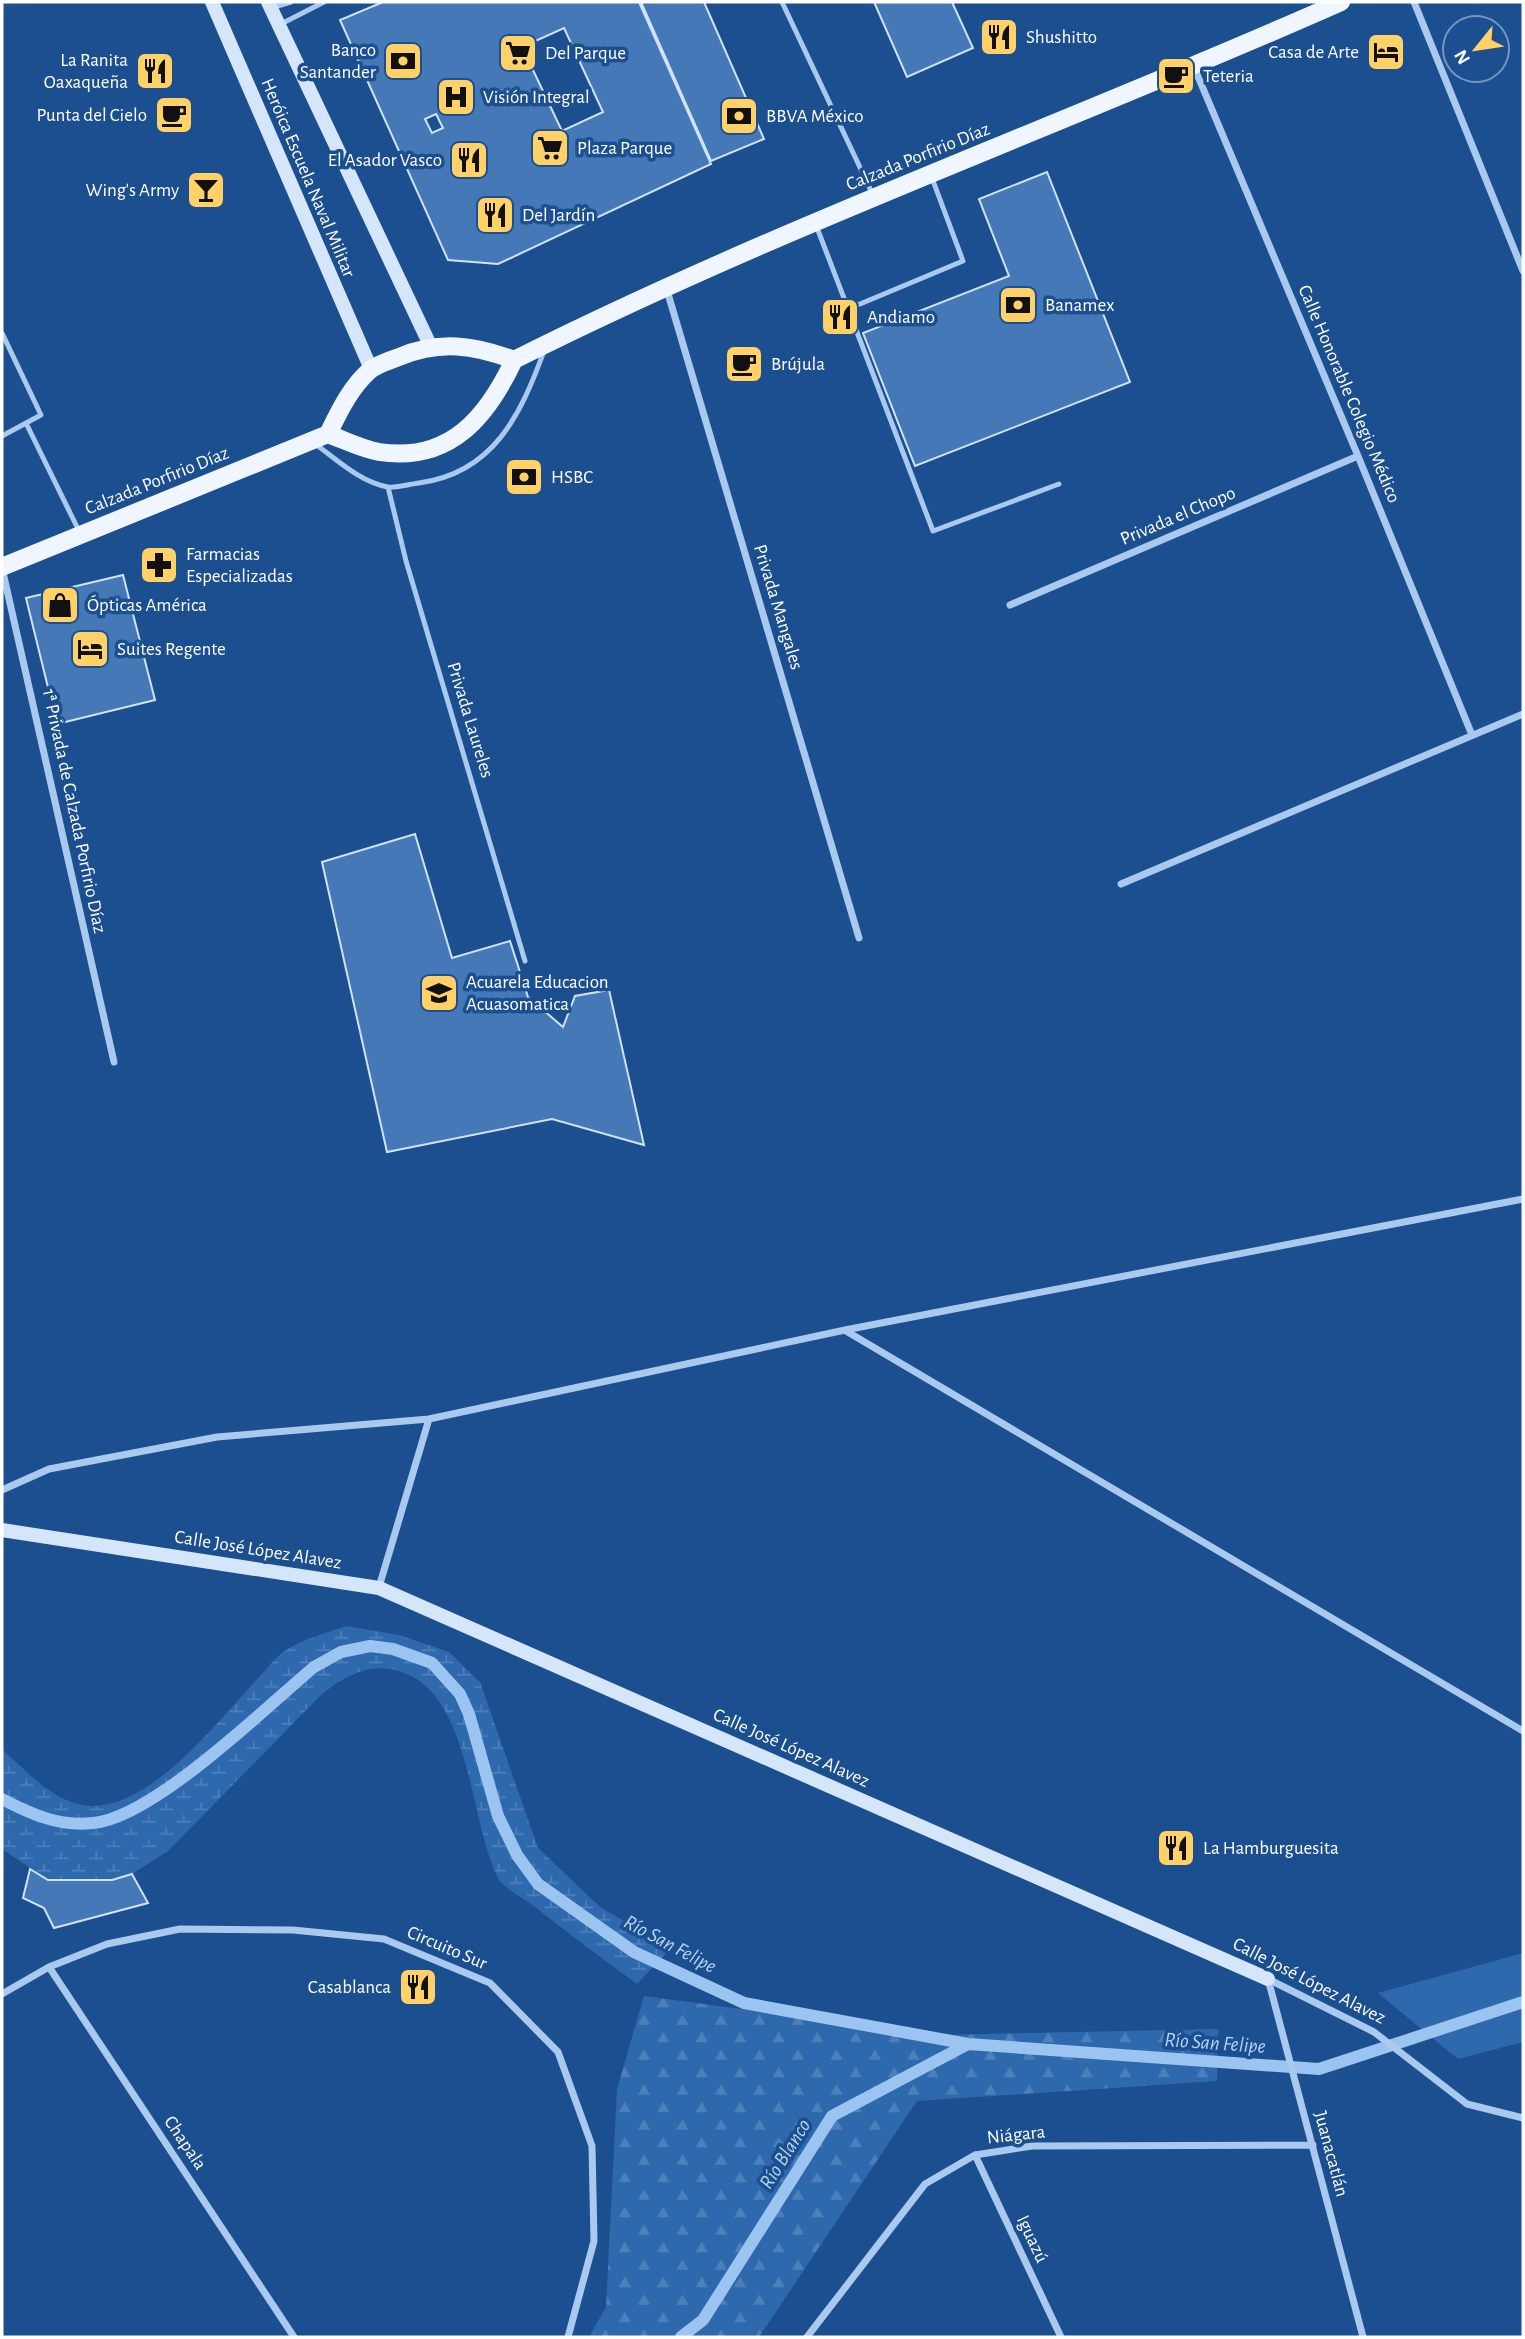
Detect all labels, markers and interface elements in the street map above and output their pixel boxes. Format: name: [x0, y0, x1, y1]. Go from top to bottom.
north arrow: [1441, 14, 1511, 84]
restaurant icon: Shushitto: [978, 16, 1020, 58]
place label: Shushitto: [1026, 28, 1097, 47]
hotel icon: Casa de Arte: [1365, 31, 1407, 73]
supermarket icon: Del Parque: [497, 32, 539, 74]
bank icon: Banco Santander: [382, 40, 424, 82]
place label: Banco Santander: [300, 41, 376, 82]
place label: Casa de Arte: [1268, 43, 1359, 62]
place label: Del Parque: [545, 44, 626, 63]
text: N: [1451, 46, 1474, 67]
restaurant icon: La Ranita Oaxaqueña: [134, 50, 176, 92]
place label: La Ranita Oaxaqueña: [44, 51, 128, 92]
cafe icon: Teteria: [1155, 55, 1197, 97]
place label: Teteria: [1203, 67, 1254, 86]
street label: Heróica Escuela Naval Militar: [257, 76, 359, 280]
hospital icon: Visión Integral: [435, 76, 477, 118]
place label: Visión Integral: [483, 88, 590, 107]
cafe icon: Punta del Cielo: [153, 94, 195, 136]
bank icon: BBVA México: [718, 95, 760, 137]
place label: Punta del Cielo: [36, 106, 147, 125]
place label: BBVA México: [766, 107, 864, 126]
street label: Calzada Porfirio Díaz: [843, 119, 993, 195]
supermarket icon: Plaza Parque: [529, 127, 571, 169]
restaurant icon: El Asador Vasco: [448, 139, 490, 181]
place label: Plaza Parque: [577, 139, 672, 158]
place label: El Asador Vasco: [328, 151, 442, 170]
bar icon: Wing's Army: [185, 169, 227, 211]
place label: Wing's Army: [86, 181, 179, 200]
restaurant icon: Del Jardín: [474, 194, 516, 236]
place label: Del Jardín: [522, 206, 595, 225]
street label: Calle Honorable Colegio Médico: [1294, 282, 1404, 506]
bank icon: Banamex: [997, 284, 1039, 326]
restaurant icon: Andiamo: [819, 296, 861, 338]
place label: Banamex: [1045, 296, 1114, 315]
place label: Andiamo: [867, 308, 935, 327]
cafe icon: Brújula: [723, 343, 765, 385]
place label: Brújula: [771, 355, 825, 374]
street label: Calzada Porfirio Díaz: [82, 443, 232, 519]
bank icon: HSBC: [503, 456, 545, 498]
place label: HSBC: [551, 468, 593, 487]
street label: Privada el Chopo: [1118, 483, 1238, 549]
street label: Privada Mangales: [750, 542, 806, 672]
pharmacy icon: Farmacias Especializadas: [138, 544, 180, 586]
place label: Farmacias Especializadas: [186, 545, 293, 586]
shop icon: Ópticas América: [39, 584, 81, 626]
place label: Ópticas América: [87, 594, 207, 615]
hotel icon: Suites Regente: [69, 628, 111, 670]
place label: Suites Regente: [117, 640, 226, 659]
street label: Privada Laureles: [443, 660, 497, 780]
street label: 1ª Privada de Calzada Porfirio Díaz: [39, 687, 109, 935]
school or university icon: Acuarela Educacion Acuasomatica: [418, 972, 460, 1014]
place label: Acuarela Educacion Acuasomatica: [466, 973, 609, 1014]
street label: Calle José López Alavez: [173, 1527, 343, 1573]
street label: Calle José López Alavez: [710, 1705, 872, 1791]
restaurant icon: La Hamburguesita: [1155, 1827, 1197, 1869]
place label: La Hamburguesita: [1203, 1839, 1339, 1858]
water label: Río San Felipe: [620, 1911, 720, 1978]
street label: Circuito Sur: [404, 1923, 490, 1973]
street label: Calle José López Alavez: [1230, 1934, 1389, 2028]
restaurant icon: Casablanca: [397, 1966, 439, 2008]
place label: Casablanca: [308, 1978, 391, 1997]
water label: Río San Felipe: [1164, 2029, 1266, 2058]
street label: Juanacatlán: [1310, 2109, 1352, 2199]
street label: Chapala: [160, 2113, 210, 2174]
water label: Río Blanco: [755, 2115, 815, 2193]
street label: Niágara: [986, 2122, 1046, 2148]
street label: Iguazú: [1013, 2212, 1051, 2266]

